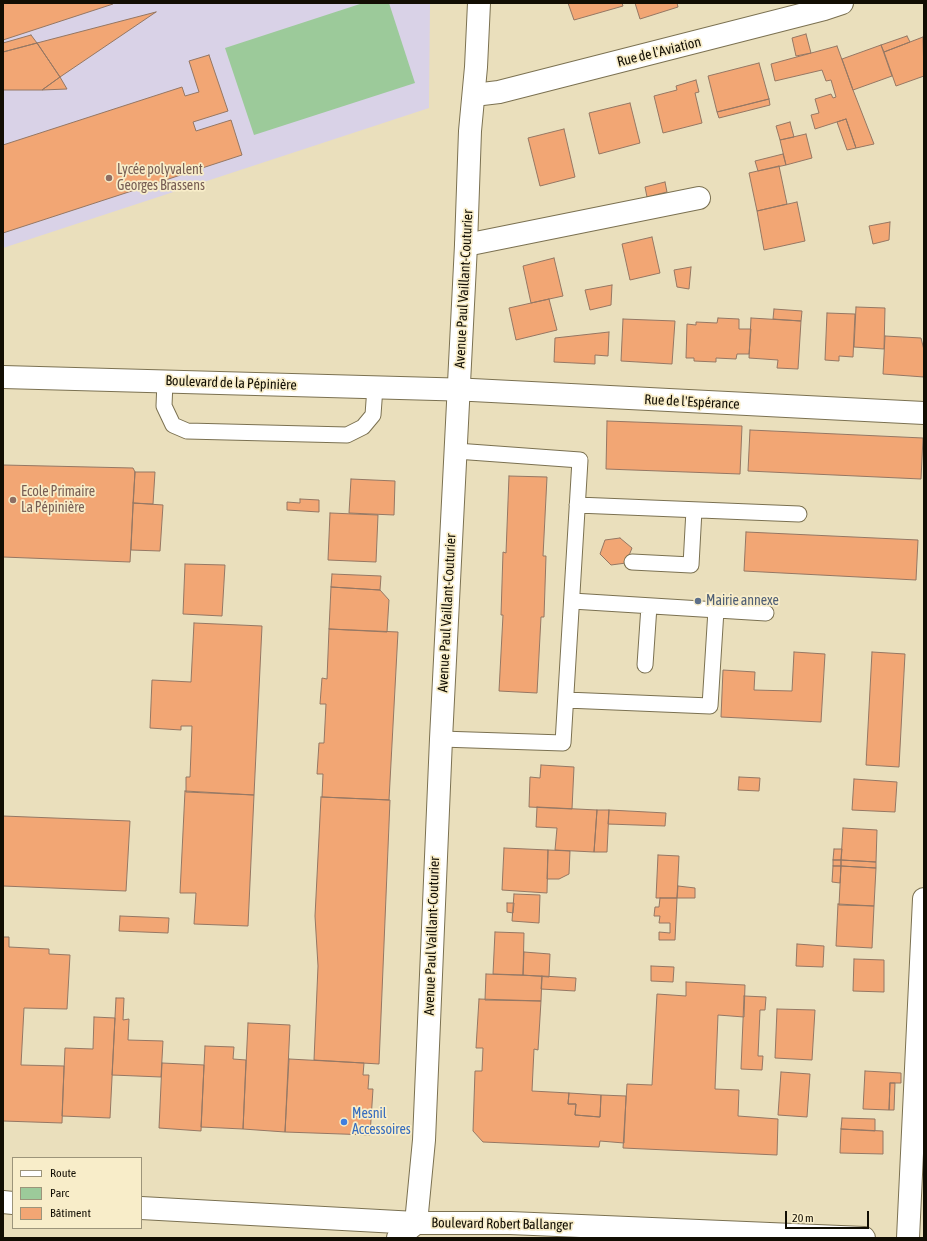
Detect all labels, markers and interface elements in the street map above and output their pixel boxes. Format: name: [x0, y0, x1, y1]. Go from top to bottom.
street label: Rue de l'Aviation: [615, 33, 703, 71]
place label: Lycée polyvalent Georges Brassens: [117, 162, 205, 194]
marker: Lycée polyvalent Georges Brassens: [104, 173, 114, 183]
street label: Avenue Paul Vaillant-Couturier: [451, 209, 477, 369]
street label: Boulevard de la Pépinière: [165, 372, 297, 394]
street label: Rue de l'Espérance: [644, 391, 740, 413]
place label: Ecole Primaire La Pépinière: [21, 484, 95, 516]
marker: Ecole Primaire La Pépinière: [8, 495, 18, 505]
street label: Avenue Paul Vaillant-Couturier: [434, 533, 460, 693]
place label: Mairie annexe: [706, 593, 779, 609]
marker: Mairie annexe: [693, 596, 703, 606]
street label: Avenue Paul Vaillant-Couturier: [421, 856, 443, 1016]
place label: Mesnil Accessoires: [352, 1106, 411, 1138]
marker: Mesnil Accessoires: [339, 1117, 349, 1127]
legend: [12, 1157, 142, 1229]
text: Route: [50, 1166, 76, 1180]
text: Parc: [50, 1186, 69, 1200]
scale bar: [787, 1203, 871, 1229]
text: Bâtiment: [50, 1206, 91, 1220]
text: 20 m: [792, 1211, 814, 1225]
street label: Boulevard Robert Ballanger: [431, 1214, 573, 1234]

